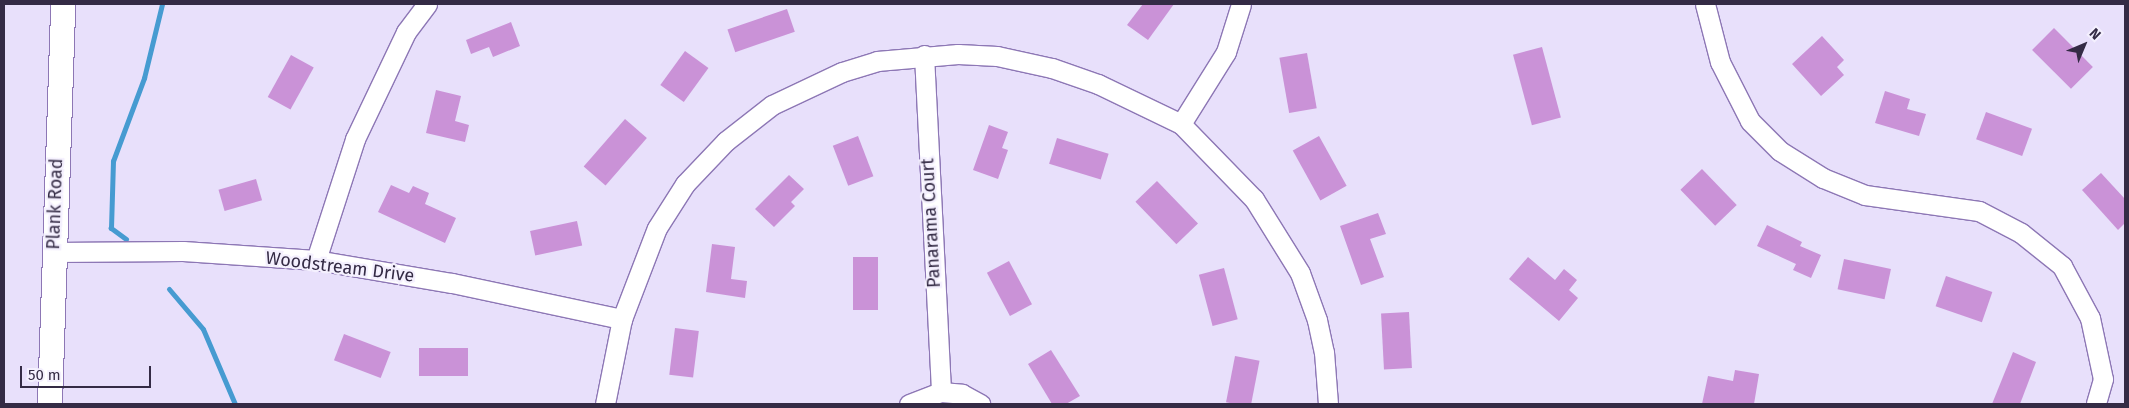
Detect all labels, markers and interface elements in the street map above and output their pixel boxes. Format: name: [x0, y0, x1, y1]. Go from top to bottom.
north arrow: [2059, 20, 2109, 70]
text: N: [2086, 25, 2104, 43]
street label: Plank Road: [43, 158, 67, 250]
street label: Panarama Court: [917, 158, 945, 288]
street label: Woodstream Drive: [264, 247, 416, 287]
scale bar: [22, 356, 154, 388]
text: 50 m: [28, 366, 61, 384]

